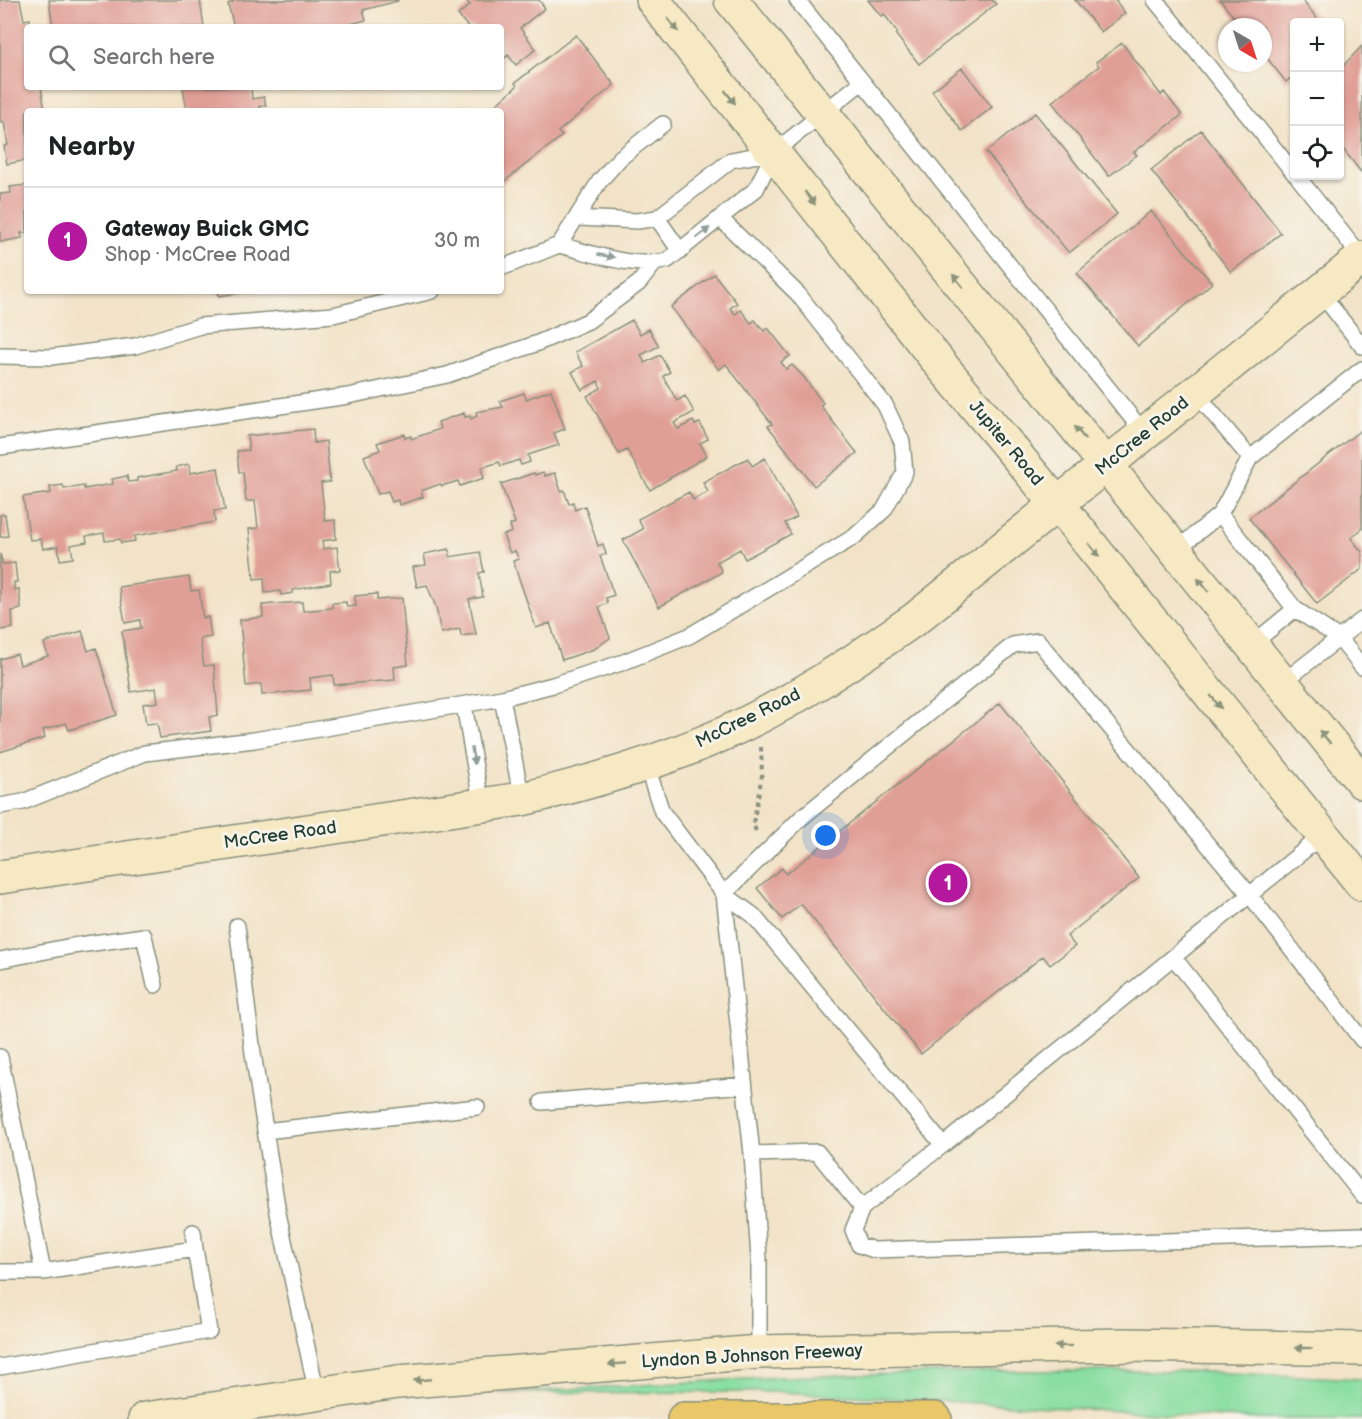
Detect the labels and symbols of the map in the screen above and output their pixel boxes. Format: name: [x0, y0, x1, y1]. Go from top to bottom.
one-way arrow: [667, 18, 679, 33]
north arrow: [1218, 18, 1272, 72]
one-way arrow: [723, 89, 736, 104]
one-way arrow: [804, 190, 817, 206]
one-way arrow: [695, 227, 711, 240]
one-way arrow: [597, 252, 616, 261]
one-way arrow: [952, 274, 965, 289]
street label: McCree Road: [1091, 392, 1193, 480]
street label: Jupiter Road: [964, 396, 1048, 490]
one-way arrow: [1074, 425, 1087, 441]
one-way arrow: [1088, 542, 1101, 558]
one-way arrow: [1196, 577, 1209, 593]
street label: McCree Road: [692, 684, 804, 752]
one-way arrow: [1209, 694, 1222, 709]
one-way arrow: [1320, 729, 1332, 744]
one-way arrow: [469, 747, 478, 766]
street label: McCree Road: [222, 817, 338, 853]
your location: [811, 821, 840, 850]
pin: 1: [928, 860, 968, 906]
street label: Lyndon B Johnson Freeway: [641, 1340, 864, 1372]
one-way arrow: [1054, 1342, 1073, 1351]
one-way arrow: [1294, 1343, 1313, 1353]
one-way arrow: [607, 1359, 626, 1369]
one-way arrow: [413, 1375, 432, 1385]

